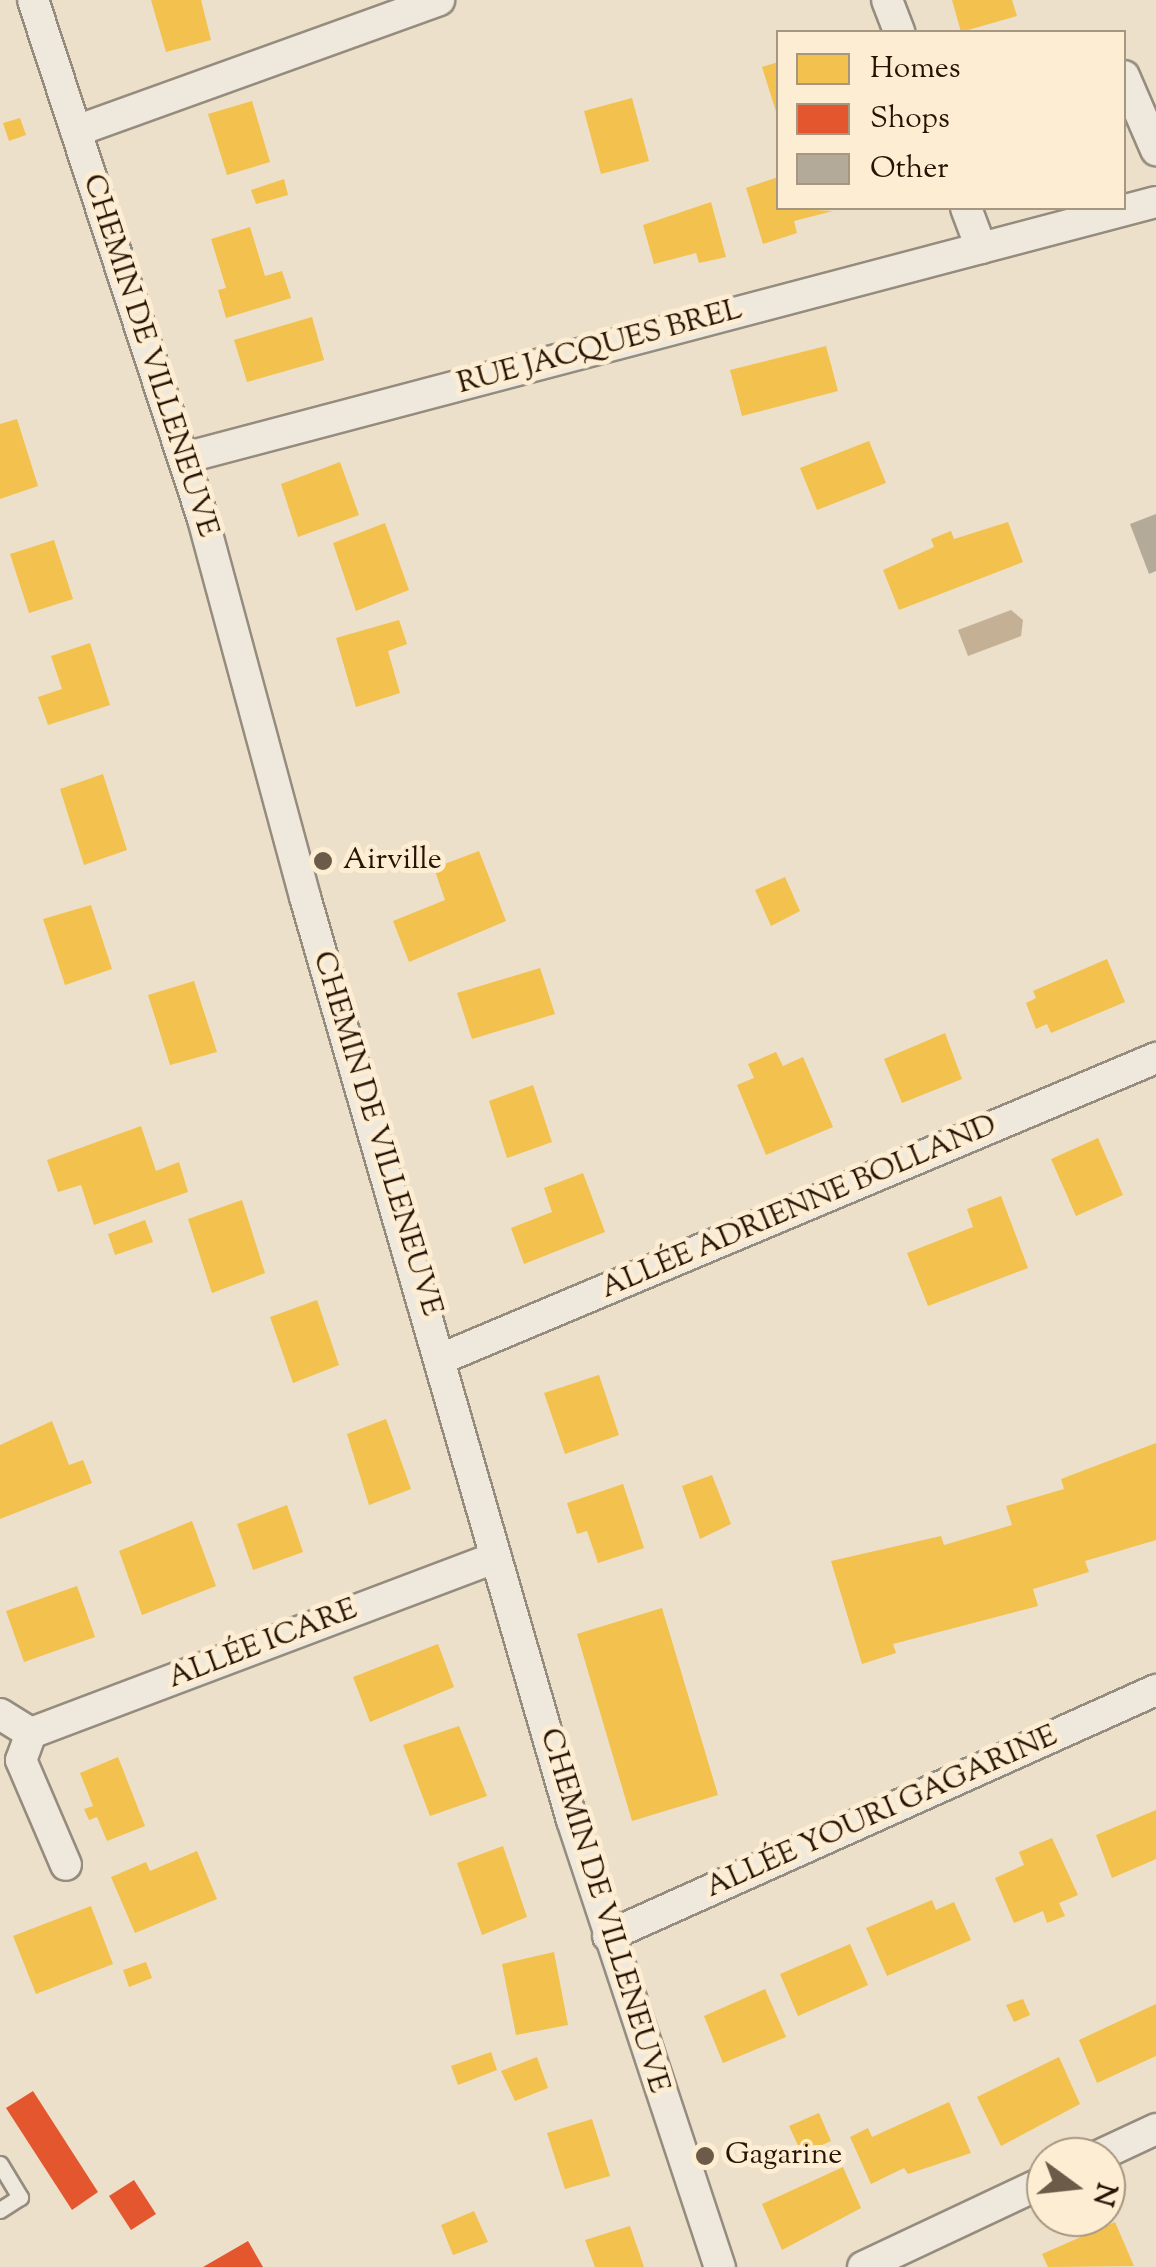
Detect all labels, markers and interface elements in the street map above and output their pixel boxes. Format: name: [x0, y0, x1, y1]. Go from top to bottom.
legend: [776, 30, 1126, 210]
text: Homes: [870, 48, 960, 91]
text: Shops: [870, 98, 950, 141]
text: Other: [870, 148, 948, 191]
street label: CHEMIN DE VILLENEUVE: [73, 170, 225, 542]
street label: RUE JACQUES BREL: [454, 293, 746, 403]
place label: Airville: [343, 843, 442, 879]
marker: Airville: [312, 850, 334, 872]
street label: CHEMIN DE VILLENEUVE: [303, 947, 449, 1321]
street label: ALLÉE ADRIENNE BOLLAND: [596, 1108, 1002, 1308]
street label: ALLÉE ICARE: [163, 1592, 363, 1698]
street label: ALLÉE YOURI GAGARINE: [701, 1719, 1063, 1907]
street label: CHEMIN DE VILLENEUVE: [530, 1724, 676, 2098]
north arrow: [1026, 2137, 1126, 2237]
place label: Gagarine: [725, 2138, 842, 2174]
marker: Gagarine: [694, 2145, 716, 2167]
text: N: [1081, 2178, 1125, 2210]

